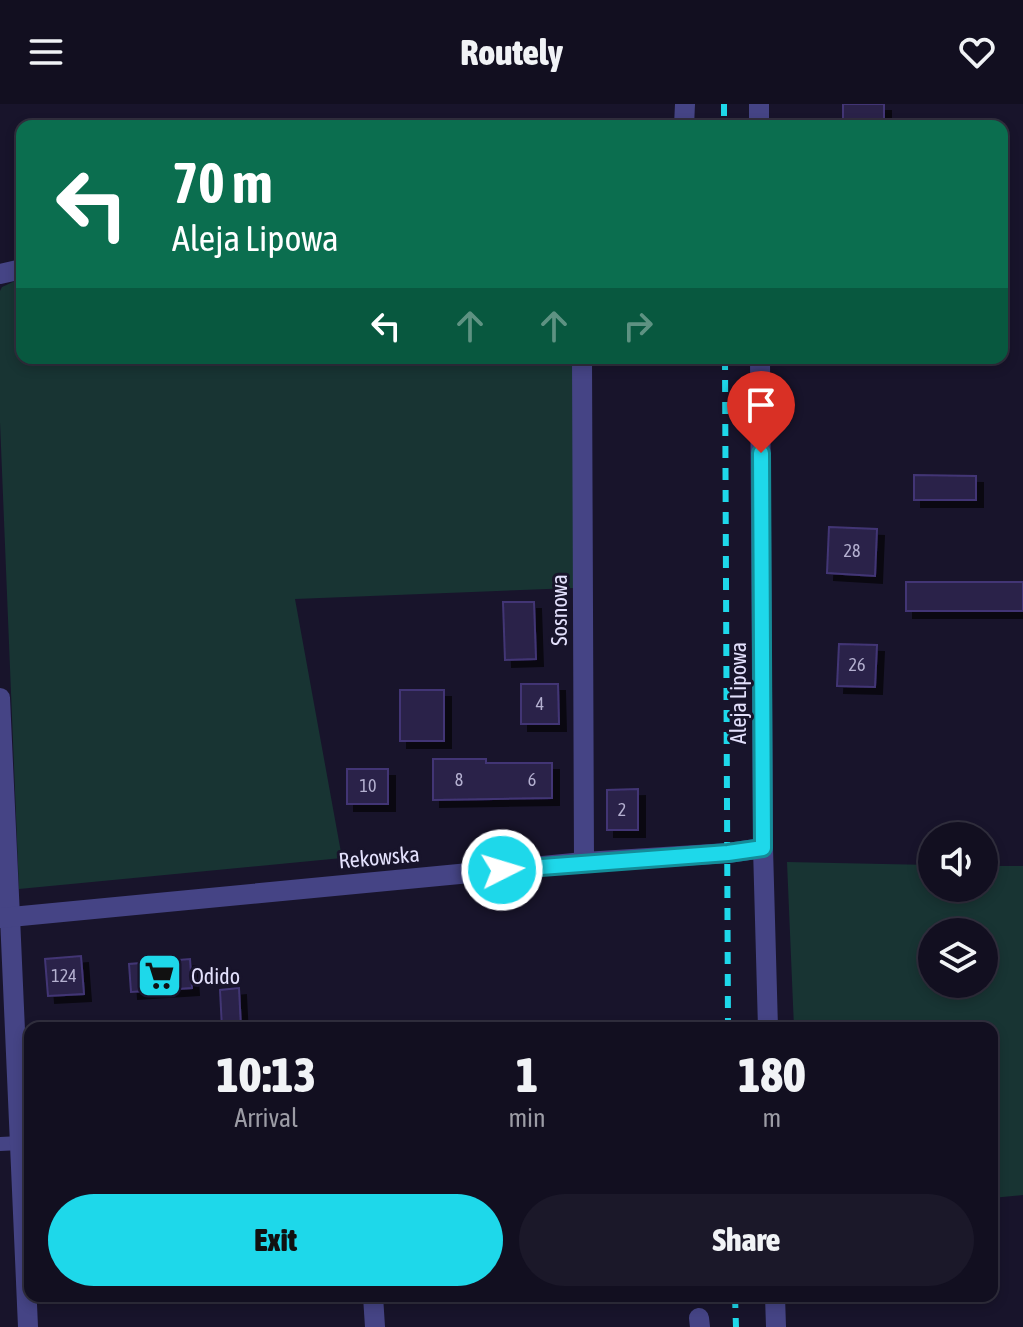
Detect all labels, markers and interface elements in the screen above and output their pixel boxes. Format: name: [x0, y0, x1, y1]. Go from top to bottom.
icon: menu: [24, 30, 68, 74]
icon: heart: [955, 30, 999, 74]
text: Routely: [460, 31, 563, 73]
text: 70 m: [172, 151, 273, 215]
icon: left: [40, 152, 144, 256]
text: Aleja Lipowa: [172, 217, 339, 259]
icon: left: [364, 304, 408, 348]
icon: ahead: [448, 304, 492, 348]
icon: ahead: [532, 304, 576, 348]
icon: right: [616, 304, 660, 348]
pin: [727, 371, 795, 453]
icon: arrive: [739, 383, 783, 427]
house number: 28: [844, 540, 860, 561]
street label: Sosnowa: [546, 574, 572, 646]
street label: Aleja Lipowa: [725, 642, 751, 744]
house number: 26: [849, 654, 865, 675]
house number: 4: [536, 693, 544, 714]
house number: 8: [455, 769, 463, 790]
house number: 6: [528, 769, 536, 790]
house number: 10: [360, 775, 376, 796]
house number: 2: [618, 799, 626, 820]
map controls: [918, 822, 998, 998]
button: sound: [918, 822, 998, 902]
position arrow: [460, 828, 544, 912]
street label: Rekowska: [337, 841, 421, 873]
button: layers: [918, 918, 998, 998]
supermarket icon: Odido: [136, 952, 184, 1000]
place label: Odido: [191, 963, 240, 989]
house number: 124: [51, 965, 77, 986]
text: 10:13: [216, 1047, 316, 1102]
text: 1: [516, 1047, 538, 1102]
text: 180: [738, 1047, 806, 1102]
text: Arrival: [234, 1103, 298, 1133]
text: min: [508, 1103, 546, 1133]
text: m: [762, 1103, 781, 1133]
button: Exit: [48, 1194, 503, 1286]
button: Share: [519, 1194, 974, 1286]

